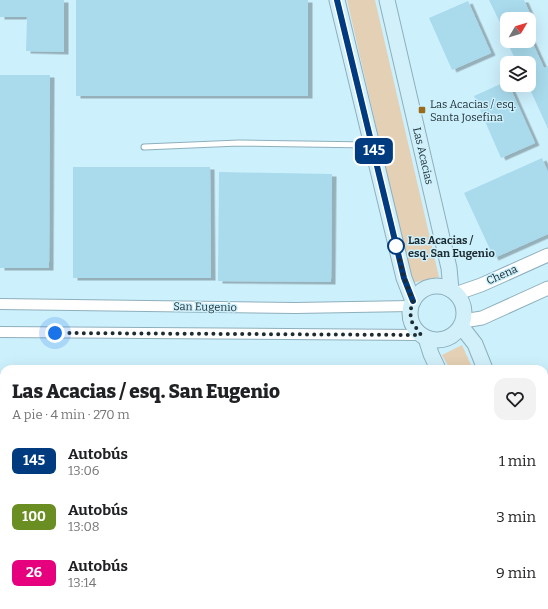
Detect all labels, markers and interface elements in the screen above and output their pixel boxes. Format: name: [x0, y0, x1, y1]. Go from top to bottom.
north arrow: [500, 12, 536, 48]
map controls: [500, 12, 536, 92]
button: layers: [500, 56, 536, 92]
place label: Las Acacias / esq. Santa Josefina: [430, 98, 516, 124]
marker: Las Acacias / esq. Santa Josefina: [417, 105, 427, 115]
street label: Las Acacias: [410, 126, 436, 186]
line badge: 145: [351, 138, 397, 164]
text: 145: [363, 142, 385, 159]
place label: Las Acacias / esq. San Eugenio: [408, 234, 495, 260]
marker: Las Acacias / esq. San Eugenio: [387, 237, 405, 255]
street label: Chena: [484, 262, 520, 288]
street label: San Eugenio: [173, 300, 237, 314]
your location: [45, 323, 65, 343]
button: heart: [494, 378, 536, 420]
text: Las Acacias / esq. San Eugenio: [12, 380, 280, 403]
text: A pie · 4 min · 270 m: [12, 407, 130, 422]
text: Autobús: [68, 445, 128, 463]
text: 145: [23, 452, 45, 469]
text: 1 min: [499, 452, 536, 470]
text: 13:06: [68, 463, 99, 478]
text: Autobús: [68, 501, 128, 519]
text: 100: [22, 508, 46, 525]
text: 3 min: [496, 508, 536, 526]
text: 13:08: [68, 519, 100, 534]
text: Autobús: [68, 557, 128, 575]
text: 26: [26, 564, 42, 581]
text: 9 min: [496, 564, 536, 582]
text: 13:14: [68, 575, 96, 590]

